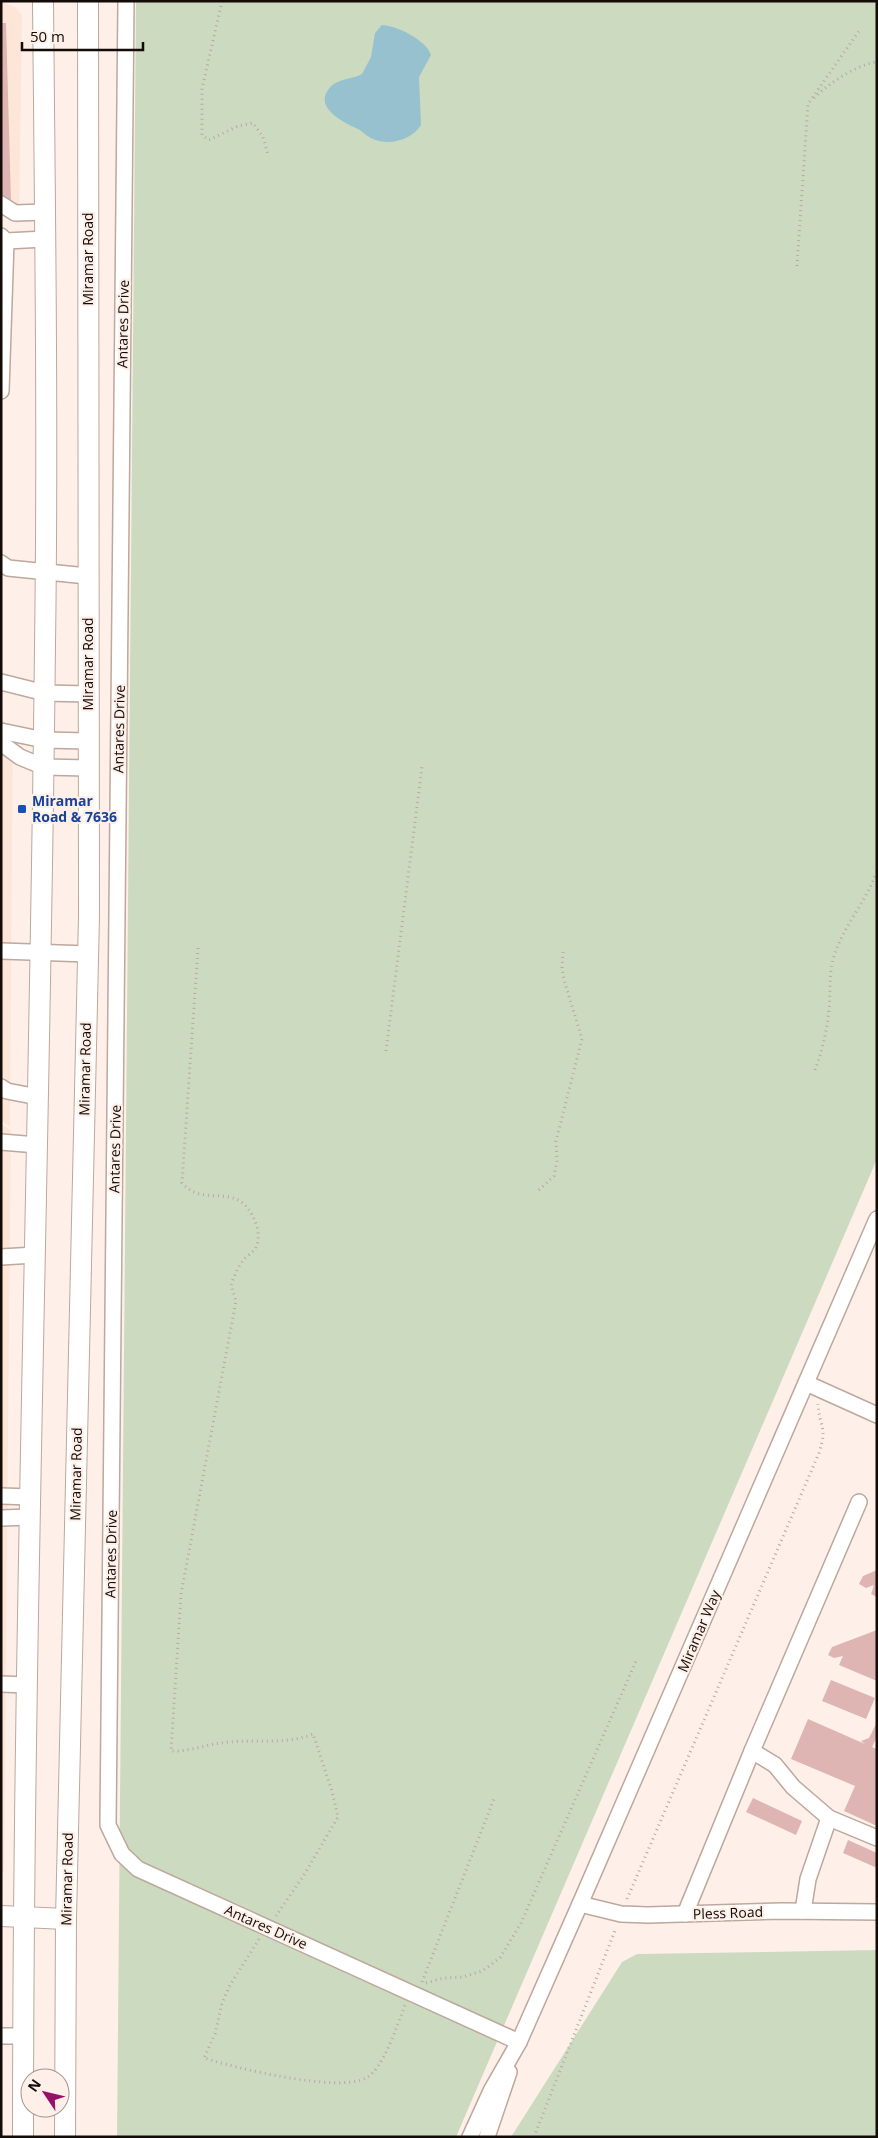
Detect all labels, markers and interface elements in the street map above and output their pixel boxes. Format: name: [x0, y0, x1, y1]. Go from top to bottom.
scale bar: [22, 20, 144, 52]
text: 50 m: [30, 26, 65, 46]
street label: Miramar Road: [78, 212, 97, 306]
street label: Antares Drive: [112, 280, 133, 368]
street label: Miramar Road: [78, 617, 97, 711]
street label: Antares Drive: [108, 685, 129, 773]
place label: Miramar Road & 7636: [32, 791, 117, 826]
marker: Miramar Road & 7636: [16, 803, 28, 815]
street label: Miramar Road: [74, 1022, 95, 1116]
street label: Antares Drive: [104, 1105, 125, 1193]
street label: Miramar Road: [65, 1427, 86, 1521]
street label: Antares Drive: [100, 1510, 121, 1598]
street label: Miramar Way: [673, 1586, 725, 1675]
street label: Miramar Road: [56, 1832, 77, 1926]
street label: Antares Drive: [222, 1900, 311, 1953]
street label: Pless Road: [693, 1902, 763, 1923]
north arrow: [20, 2068, 70, 2118]
text: N: [23, 2075, 45, 2095]

